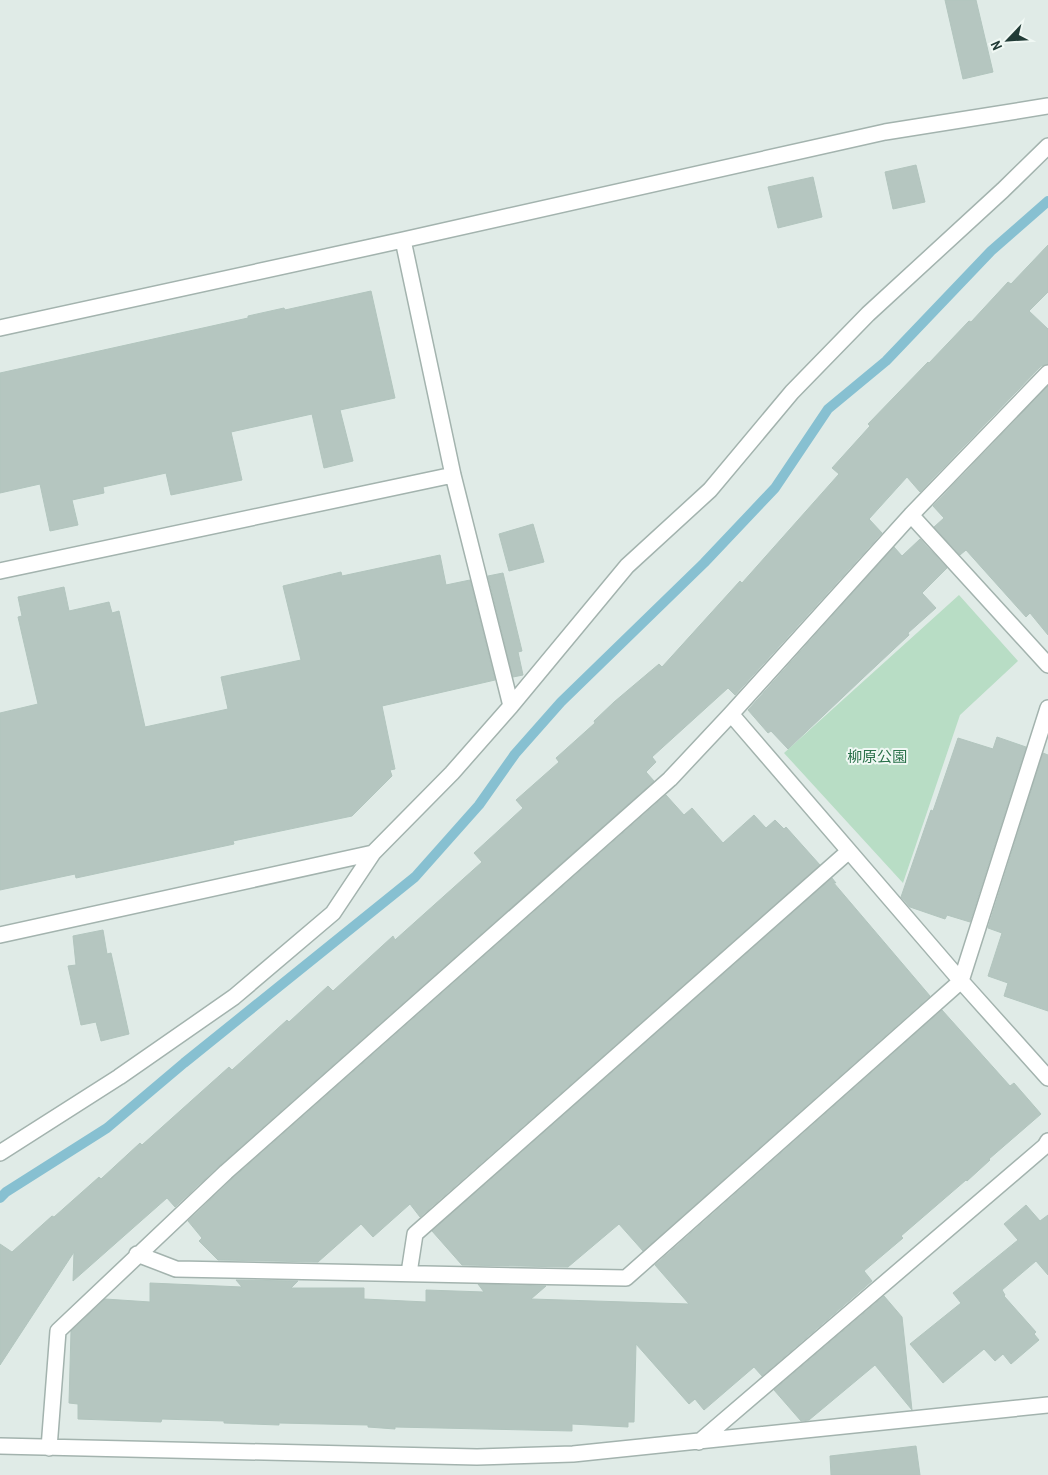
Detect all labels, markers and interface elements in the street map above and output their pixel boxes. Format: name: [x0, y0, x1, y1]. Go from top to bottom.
north arrow: [983, 15, 1033, 65]
text: N: [986, 38, 1006, 53]
park label: 柳原公園: [847, 746, 907, 767]

